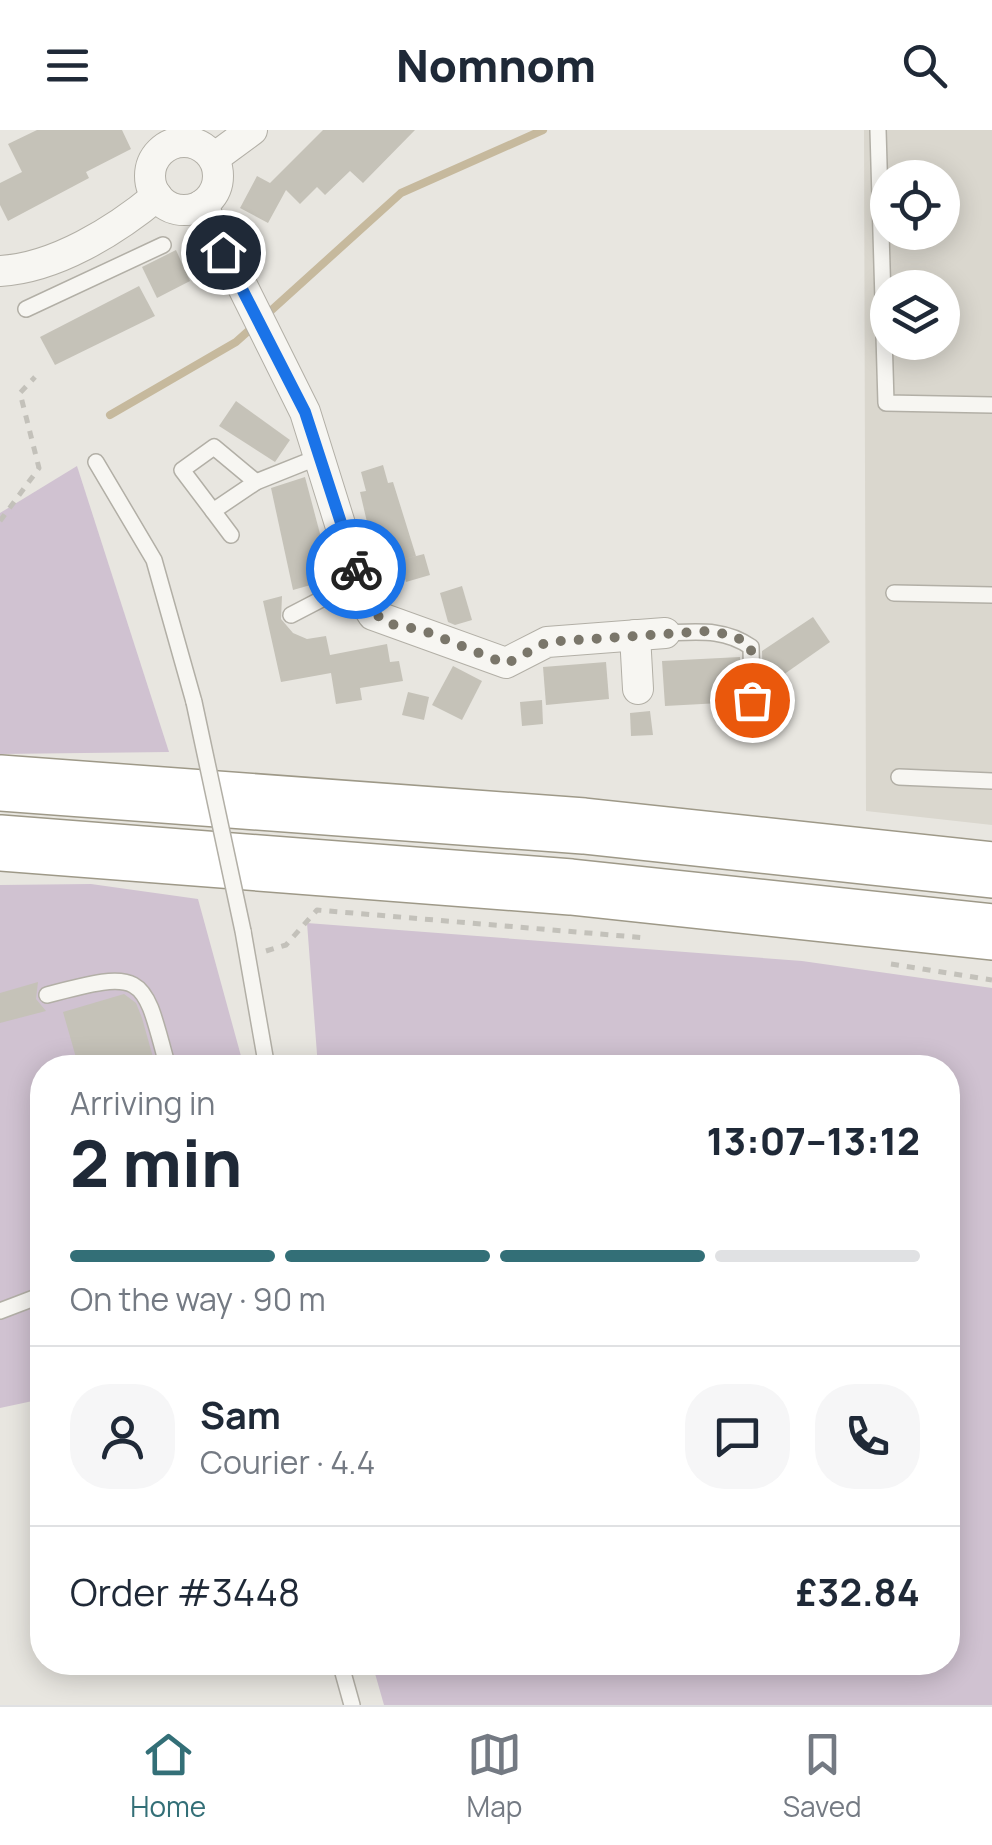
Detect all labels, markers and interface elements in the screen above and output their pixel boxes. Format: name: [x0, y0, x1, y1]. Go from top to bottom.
text: Nomnom: [396, 34, 596, 96]
icon: menu: [40, 38, 95, 93]
icon: search: [897, 38, 952, 93]
map controls: [870, 160, 960, 360]
button: locate: [870, 160, 960, 250]
pin: [181, 210, 266, 295]
icon: home: [196, 225, 251, 280]
button: layers: [870, 270, 960, 360]
courier: [306, 519, 406, 619]
icon: bike: [329, 542, 384, 597]
pin: [710, 658, 795, 743]
icon: bag: [725, 673, 780, 728]
text: Arriving in: [70, 1081, 215, 1125]
text: 13:07–13:12: [706, 1114, 920, 1166]
text: 2 min: [70, 1118, 242, 1207]
text: On the way · 90 m: [70, 1277, 326, 1321]
button: person: [70, 1384, 175, 1489]
button: chat: [685, 1384, 790, 1489]
button: phone: [815, 1384, 920, 1489]
text: Sam: [200, 1388, 281, 1440]
text: Courier · 4.4: [200, 1440, 375, 1484]
text: Order #3448: [70, 1565, 300, 1617]
text: £32.84: [796, 1565, 920, 1617]
tab: Home: [130, 1727, 206, 1825]
tab: Map: [467, 1727, 522, 1825]
tab: Saved: [783, 1727, 862, 1825]

